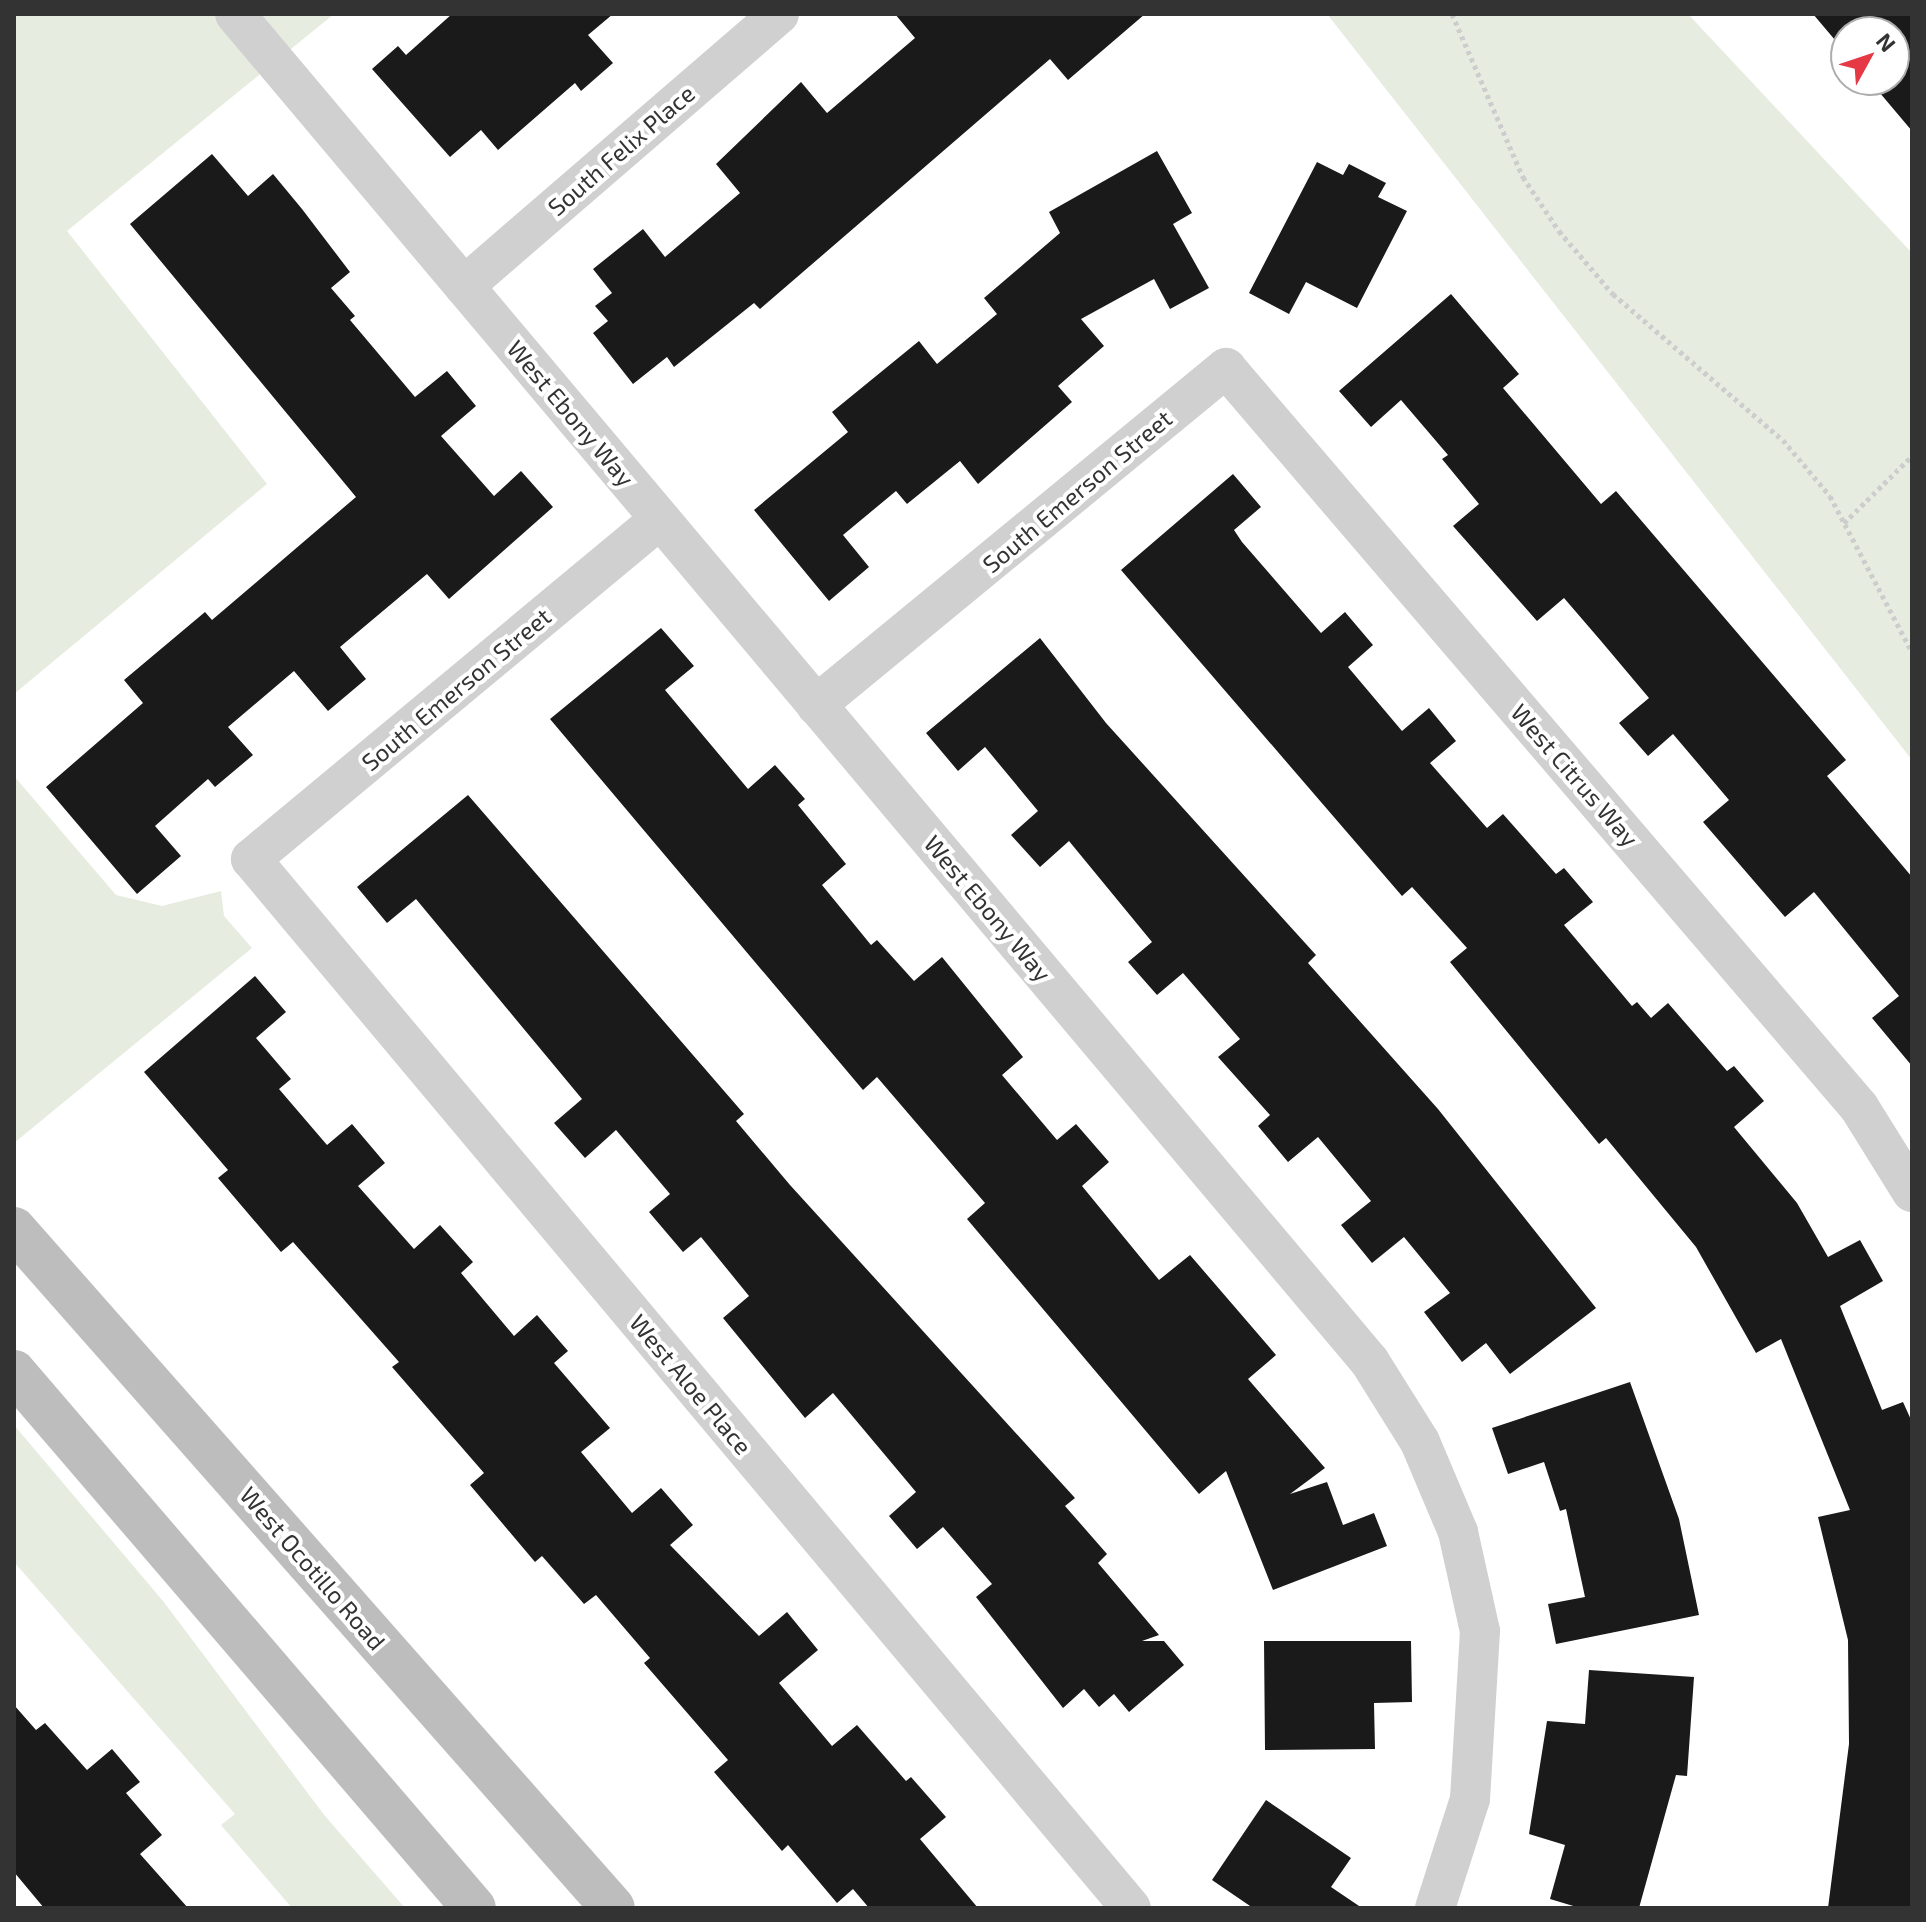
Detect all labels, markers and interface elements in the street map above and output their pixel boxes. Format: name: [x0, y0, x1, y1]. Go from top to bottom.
north arrow: [1830, 16, 1910, 96]
text: N: [1872, 27, 1902, 56]
street label: South Felix Place: [542, 79, 700, 221]
street label: West Ebony Way: [501, 334, 641, 492]
street label: South Emerson Street: [977, 403, 1177, 579]
street label: South Emerson Street: [356, 601, 556, 777]
street label: West Citrus Way: [1505, 698, 1645, 852]
street label: West Ebony Way: [918, 829, 1058, 987]
street label: West Aloe Place: [624, 1308, 758, 1460]
street label: West Ocotillo Road: [234, 1481, 392, 1655]

